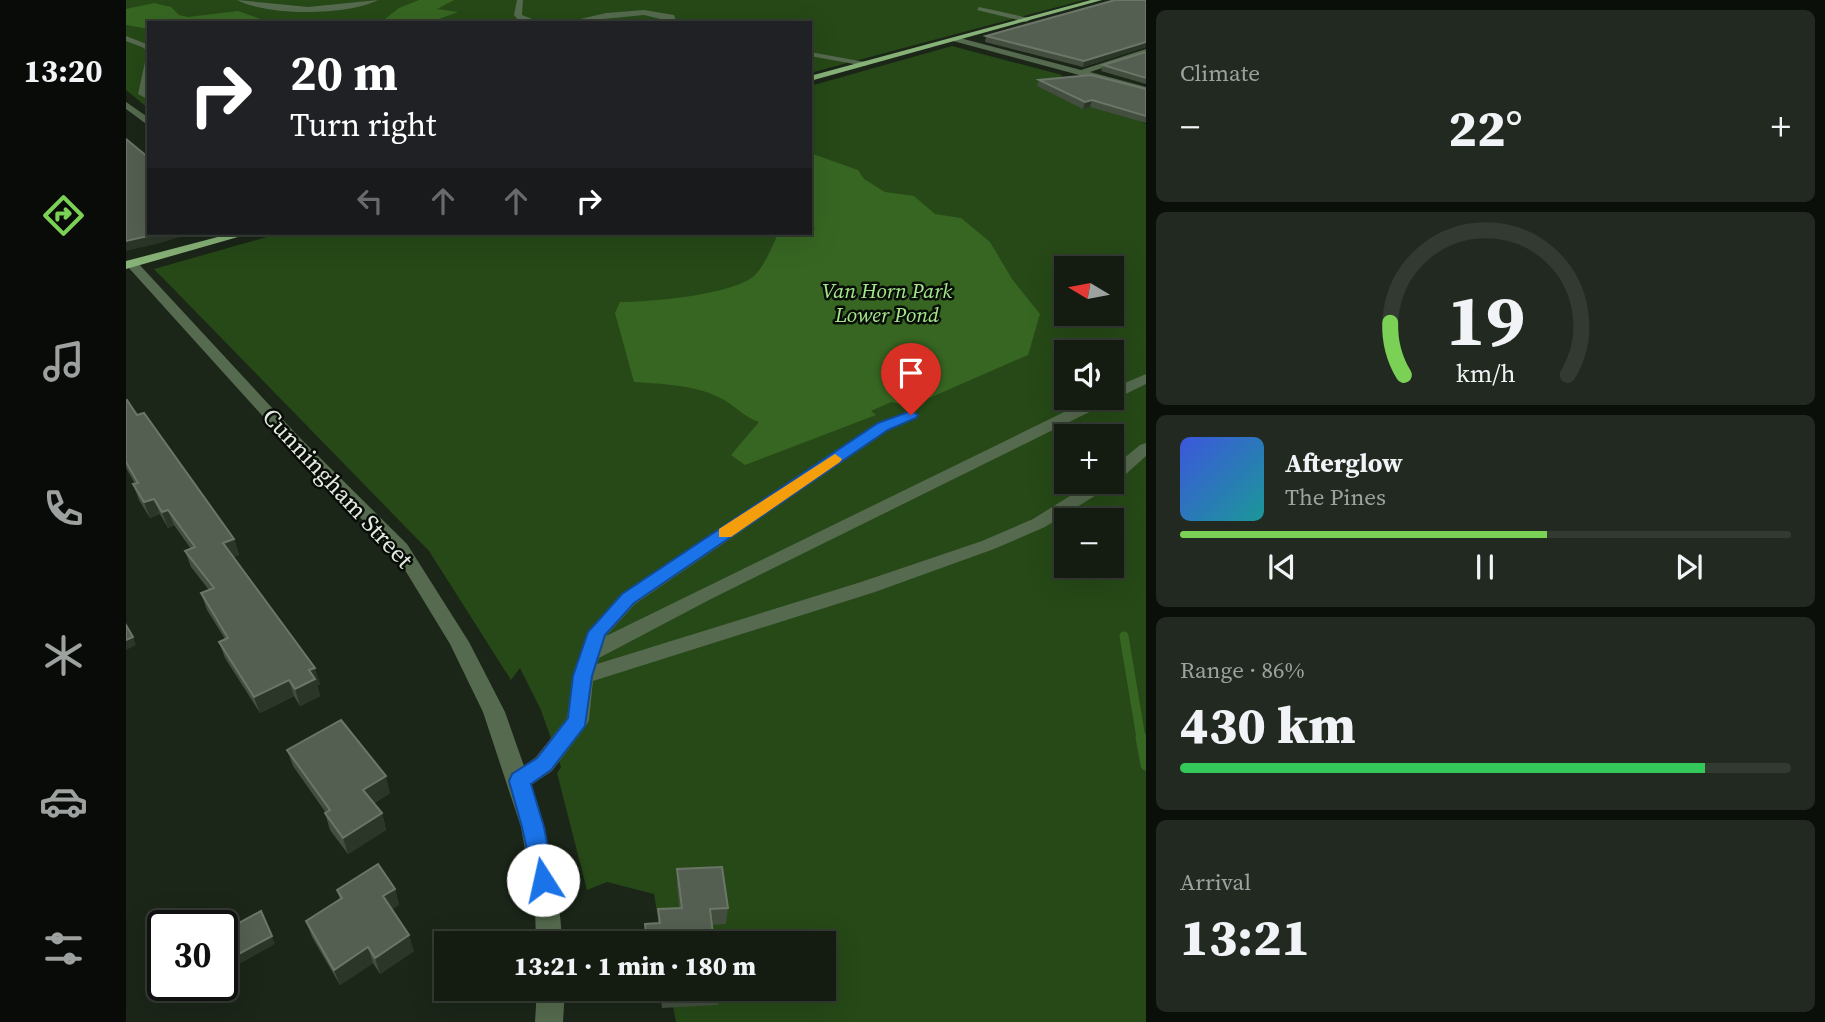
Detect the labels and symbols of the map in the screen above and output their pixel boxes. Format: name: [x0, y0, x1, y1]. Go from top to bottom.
north arrow: [1054, 256, 1124, 326]
water label: Van Horn Park Lower Pond: [822, 276, 952, 329]
pin: [881, 343, 941, 415]
street label: Cunningham Street: [255, 401, 421, 575]
position arrow: [506, 843, 580, 917]
speed limit sign: 30: [147, 910, 238, 1001]

